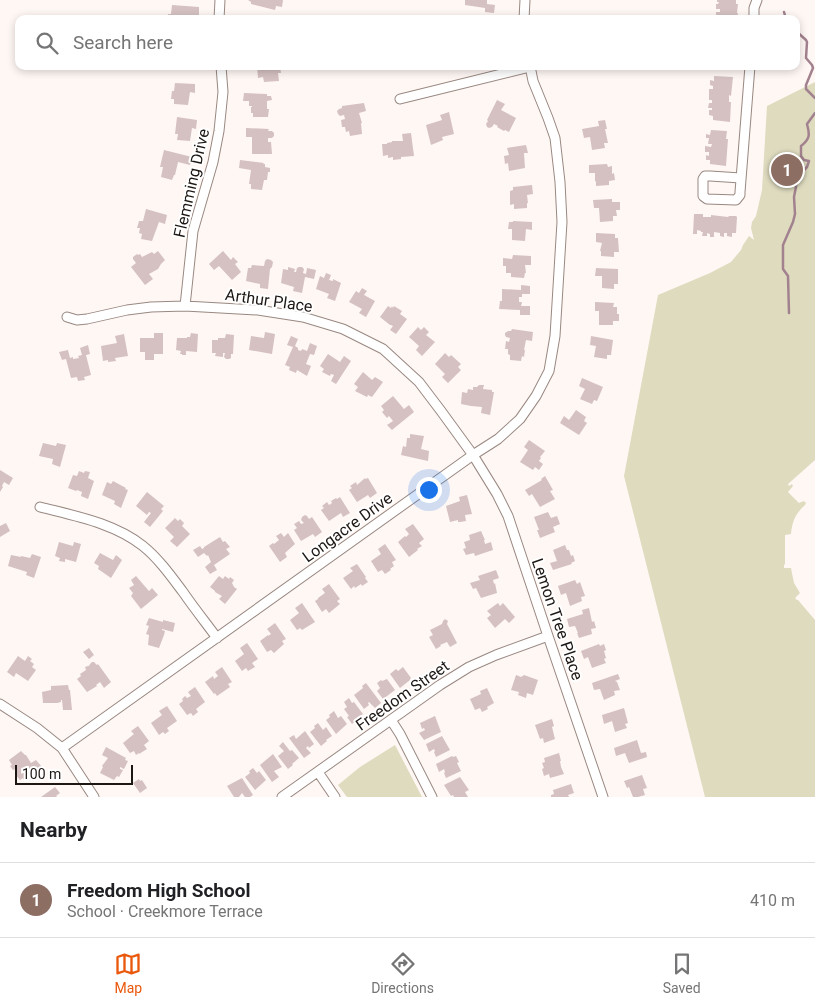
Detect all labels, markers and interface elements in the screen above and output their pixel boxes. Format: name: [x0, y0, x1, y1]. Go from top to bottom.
search box: [15, 15, 800, 70]
icon: search: [33, 29, 61, 57]
text: Search here: [73, 31, 173, 54]
street label: Flemming Drive: [170, 127, 213, 239]
pin: 1: [771, 151, 803, 189]
street label: Arthur Place: [224, 285, 314, 316]
your location: [416, 477, 442, 503]
street label: Longacre Drive: [299, 488, 396, 566]
street label: Lemon Tree Place: [528, 556, 587, 683]
street label: Freedom Street: [352, 656, 452, 735]
scale bar: [15, 762, 132, 785]
text: 100 m: [22, 766, 61, 782]
text: Nearby: [20, 818, 87, 842]
text: Freedom High School: [67, 879, 250, 902]
text: 1: [31, 891, 41, 910]
text: 410 m: [750, 891, 795, 910]
text: School · Creekmore Terrace: [67, 902, 263, 921]
tab: Map: [114, 950, 142, 996]
tab: Directions: [371, 950, 434, 996]
tab: Saved: [663, 950, 701, 996]

